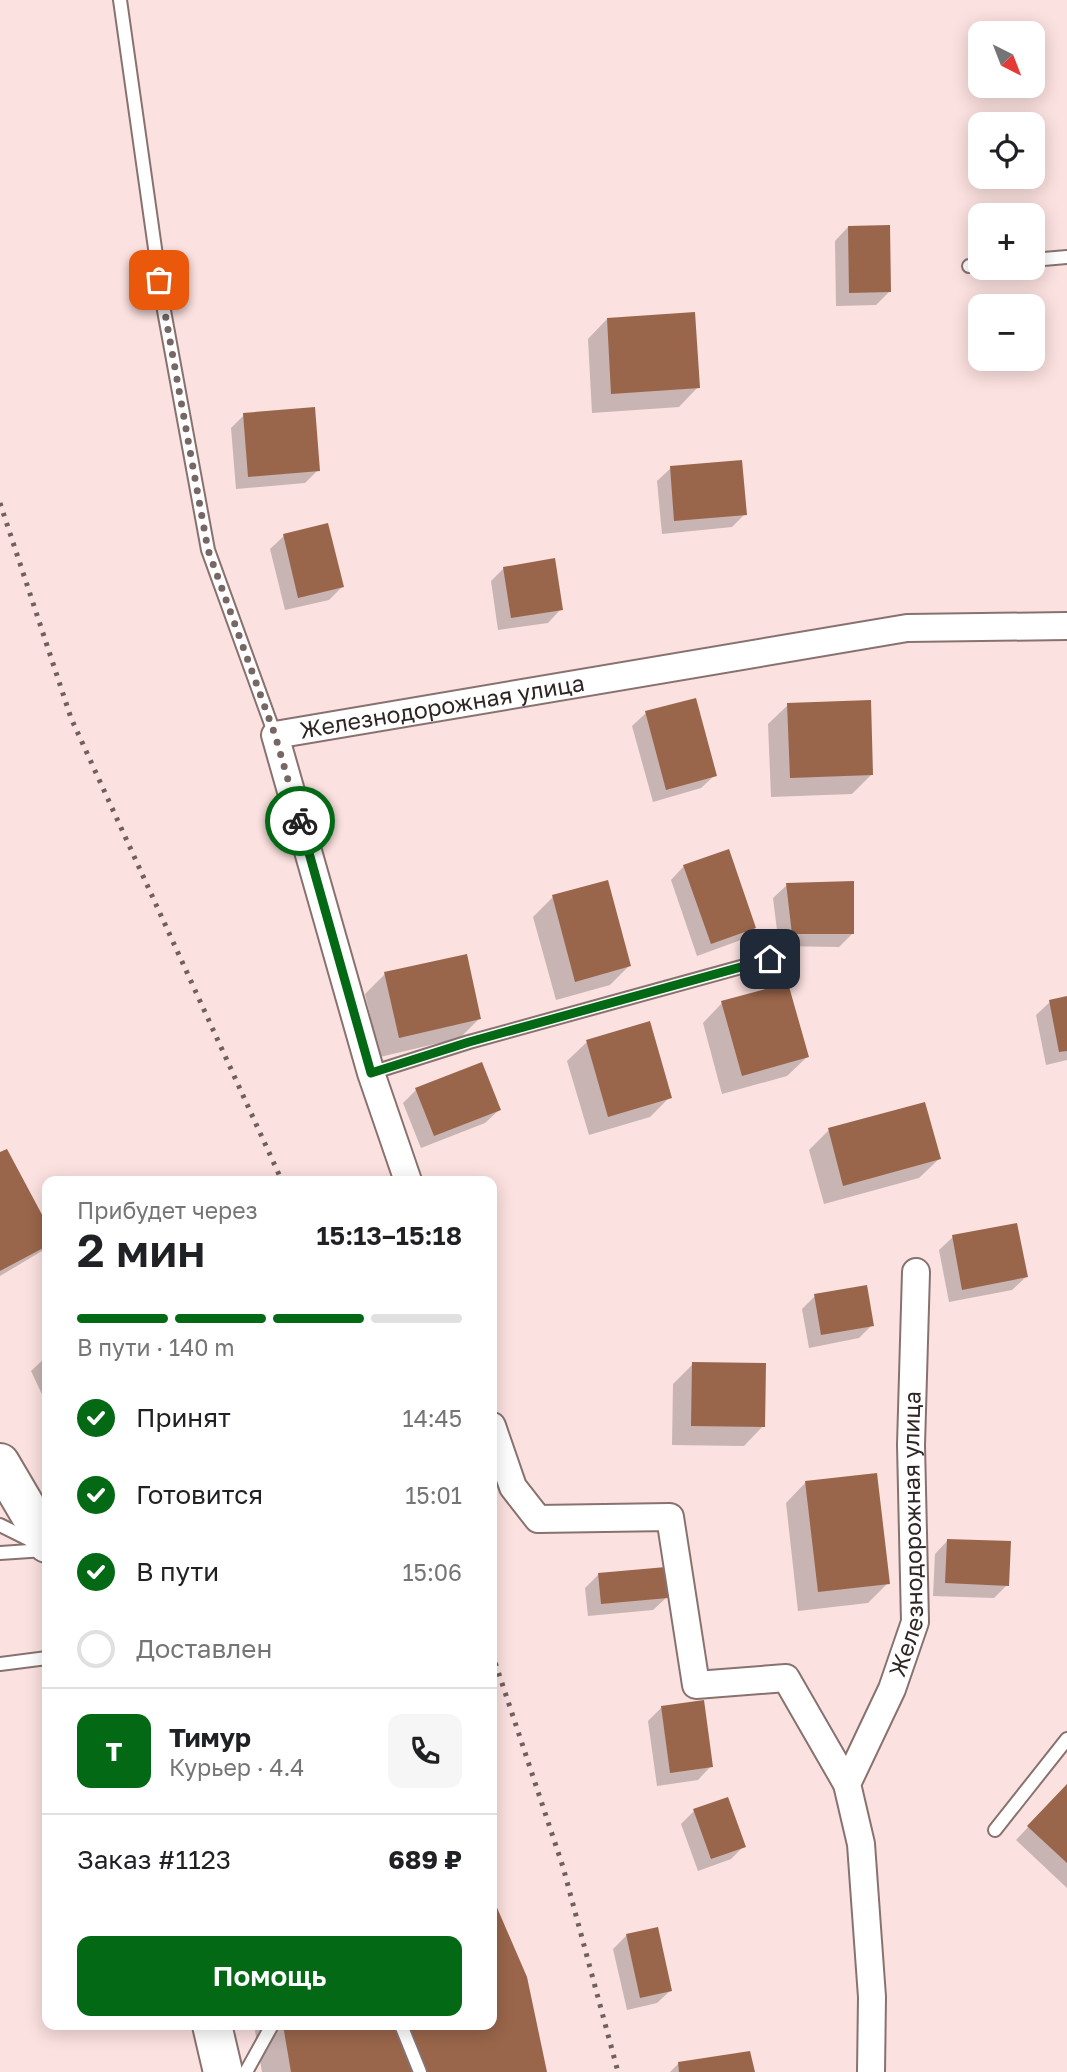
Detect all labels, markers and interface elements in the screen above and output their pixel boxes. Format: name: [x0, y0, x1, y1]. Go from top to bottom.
north arrow: [968, 21, 1045, 98]
map controls: [968, 21, 1045, 371]
button: locate: [968, 112, 1045, 189]
button: +: [968, 203, 1045, 280]
pin: [129, 250, 189, 310]
icon: bag: [140, 261, 178, 299]
button: −: [968, 294, 1045, 371]
street label: Железнодорожная улица: [297, 668, 586, 744]
courier: [265, 786, 335, 856]
icon: bike: [281, 802, 319, 840]
pin: [740, 929, 800, 989]
icon: home: [751, 940, 789, 978]
text: Прибудет через: [77, 1196, 258, 1224]
text: 15:13–15:18: [316, 1220, 462, 1251]
text: 2 мин: [77, 1222, 205, 1277]
text: В пути · 140 m: [77, 1333, 235, 1361]
street label: Железнодорожная улица: [882, 1390, 929, 1680]
icon: check: [77, 1399, 115, 1437]
text: Принят: [136, 1402, 231, 1433]
text: 14:45: [403, 1404, 462, 1432]
icon: check: [77, 1476, 115, 1514]
text: Готовится: [136, 1479, 263, 1510]
text: 15:01: [405, 1481, 462, 1509]
icon: check: [77, 1553, 115, 1591]
text: В пути: [136, 1556, 219, 1587]
text: 15:06: [402, 1558, 462, 1586]
text: Доставлен: [136, 1633, 272, 1664]
button: phone: [388, 1714, 462, 1788]
text: Тимур: [169, 1722, 251, 1753]
text: Т: [106, 1736, 122, 1767]
text: Курьер · 4.4: [169, 1753, 304, 1781]
text: Заказ #1123: [77, 1844, 231, 1875]
text: 689 ₽: [388, 1844, 462, 1875]
button: Помощь: [77, 1936, 462, 2016]

